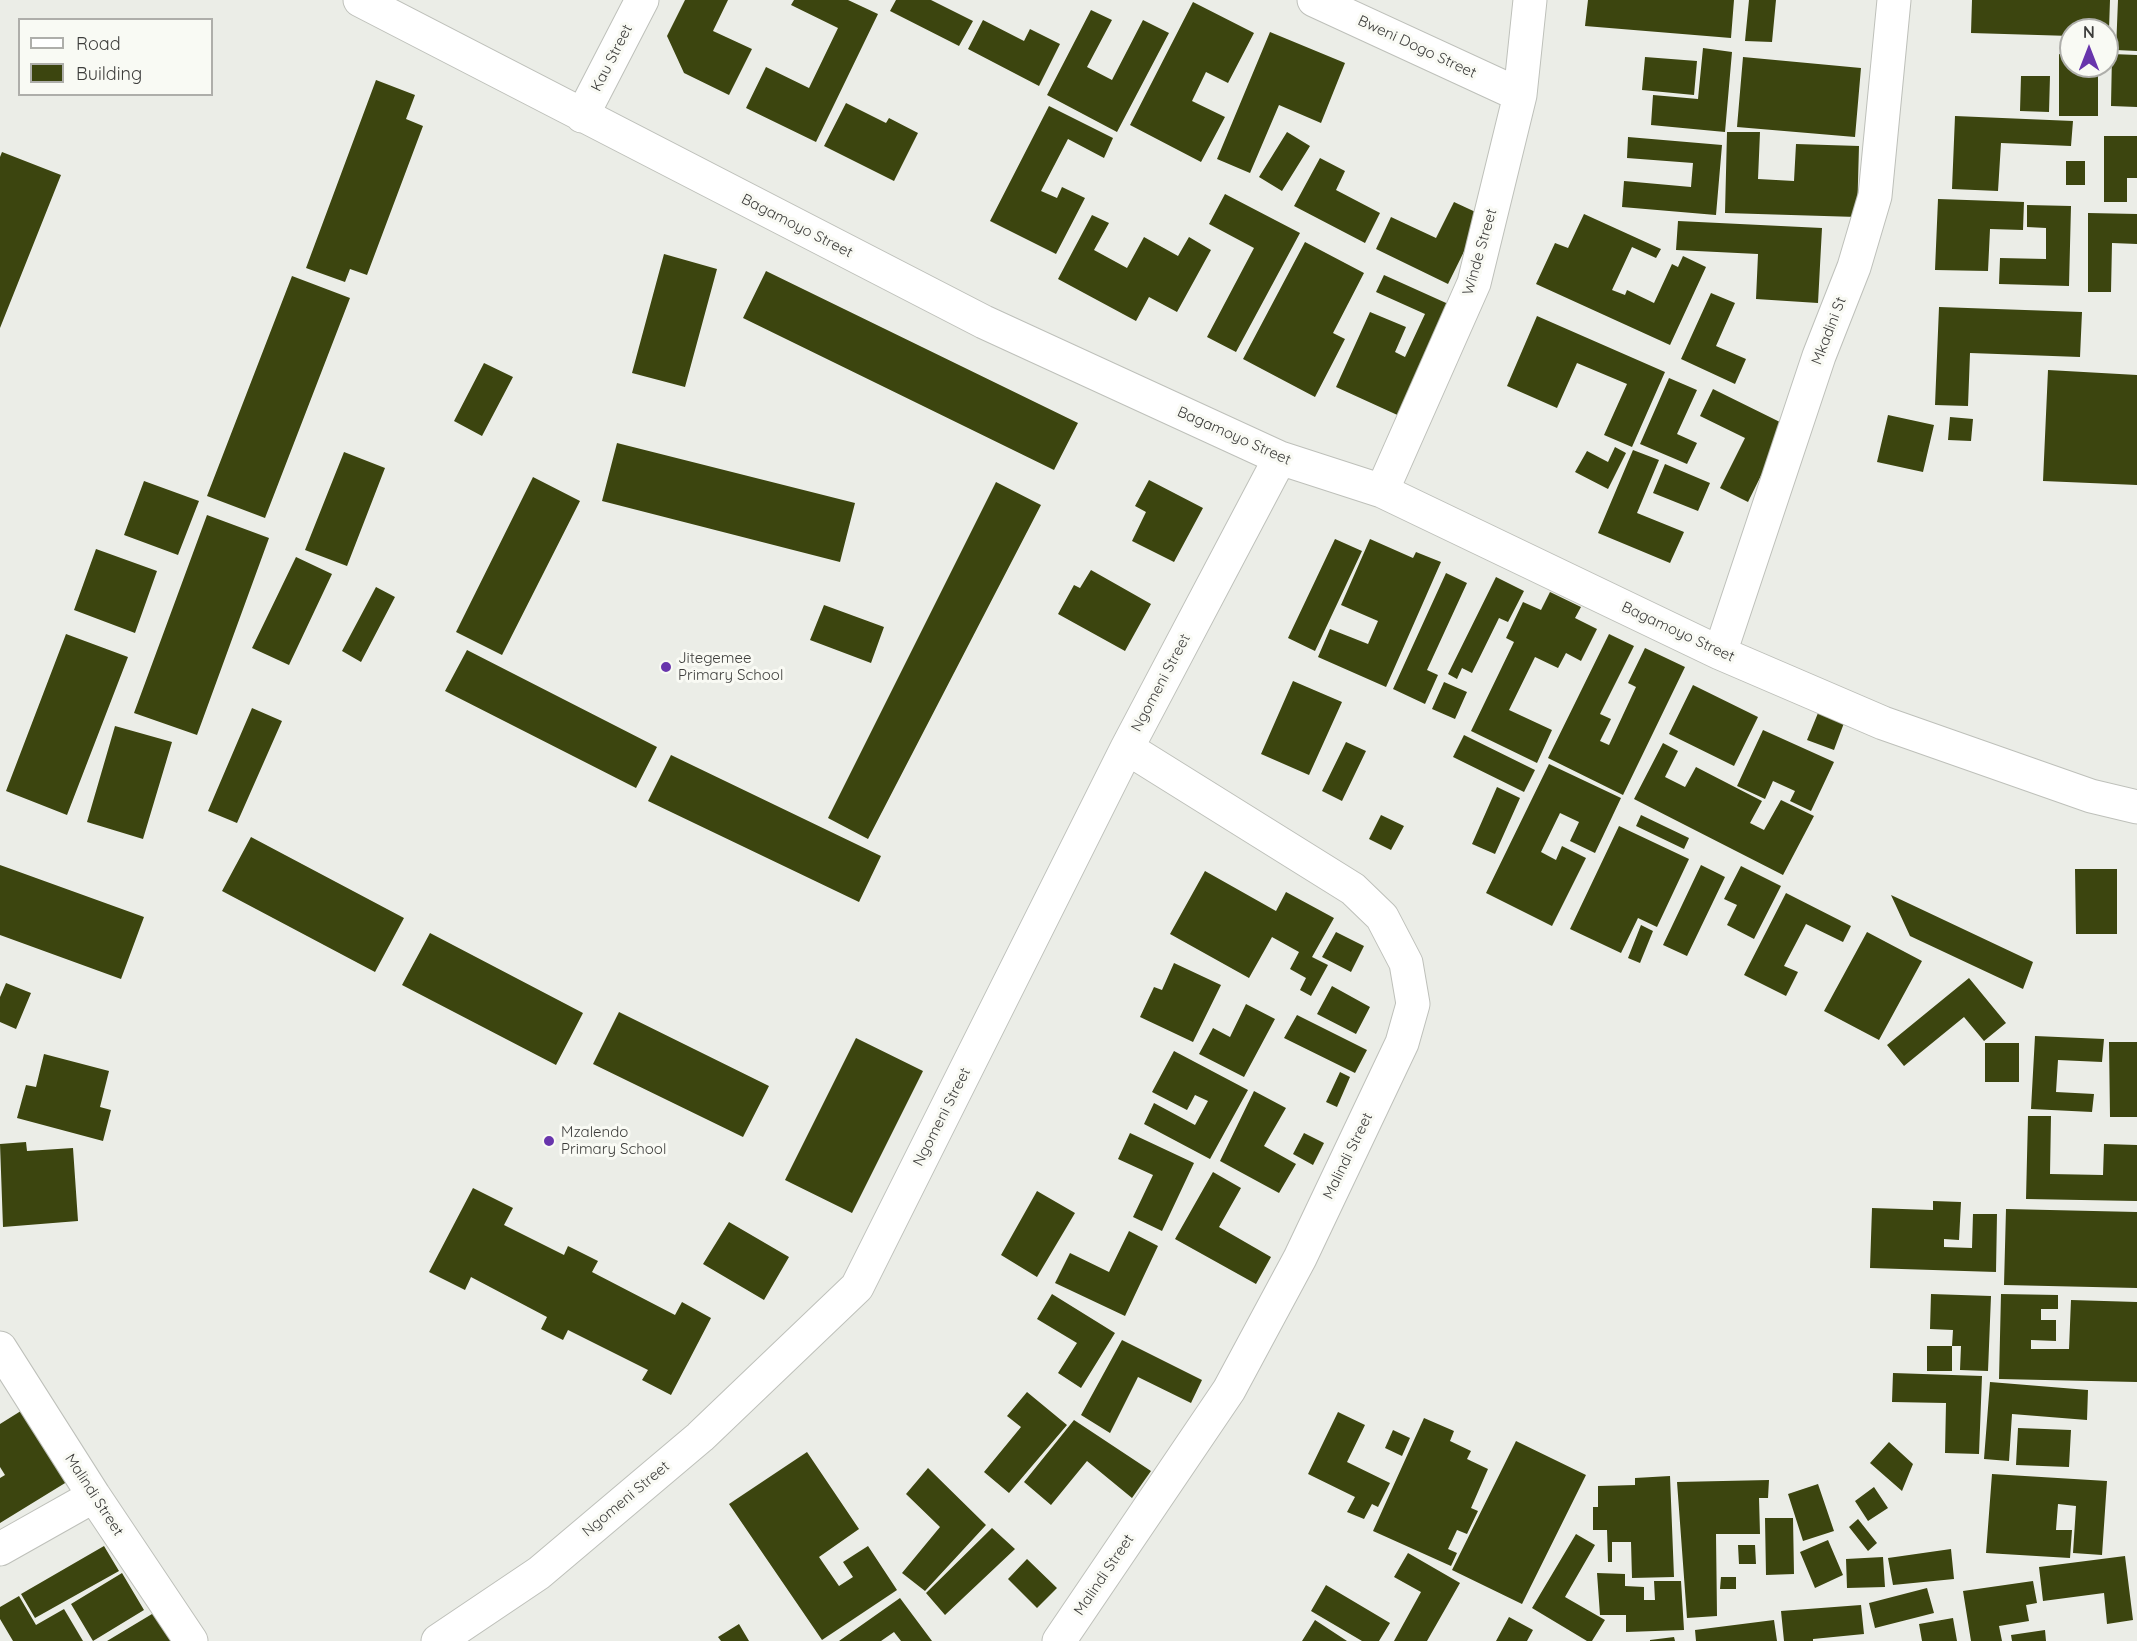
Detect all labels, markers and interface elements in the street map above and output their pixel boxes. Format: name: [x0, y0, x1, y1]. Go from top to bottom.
street label: Bweni Dogo Street: [1355, 12, 1479, 82]
legend: [18, 18, 213, 96]
north arrow: [2059, 18, 2119, 78]
street label: Kau Street: [587, 22, 637, 94]
text: N: [2083, 22, 2095, 42]
text: Road: [76, 32, 121, 55]
text: Building: [76, 62, 142, 85]
street label: Bagamoyo Street: [738, 190, 856, 262]
street label: Winde Street: [1459, 207, 1501, 297]
street label: Mkadini St: [1808, 295, 1850, 367]
street label: Bagamoyo Street: [1174, 403, 1294, 469]
street label: Bagamoyo Street: [1619, 598, 1737, 666]
street label: Ngomeni Street: [1128, 631, 1194, 735]
place label: Jitegemee Primary School: [678, 649, 783, 684]
marker: Jitegemee Primary School: [659, 660, 673, 674]
street label: Ngomeni Street: [909, 1065, 975, 1169]
street label: Malindi Street: [1319, 1110, 1377, 1202]
place label: Mzalendo Primary School: [561, 1123, 666, 1158]
marker: Mzalendo Primary School: [542, 1134, 556, 1148]
street label: Malindi Street: [61, 1451, 127, 1539]
street label: Ngomeni Street: [579, 1457, 673, 1541]
street label: Malindi Street: [1070, 1531, 1138, 1619]

